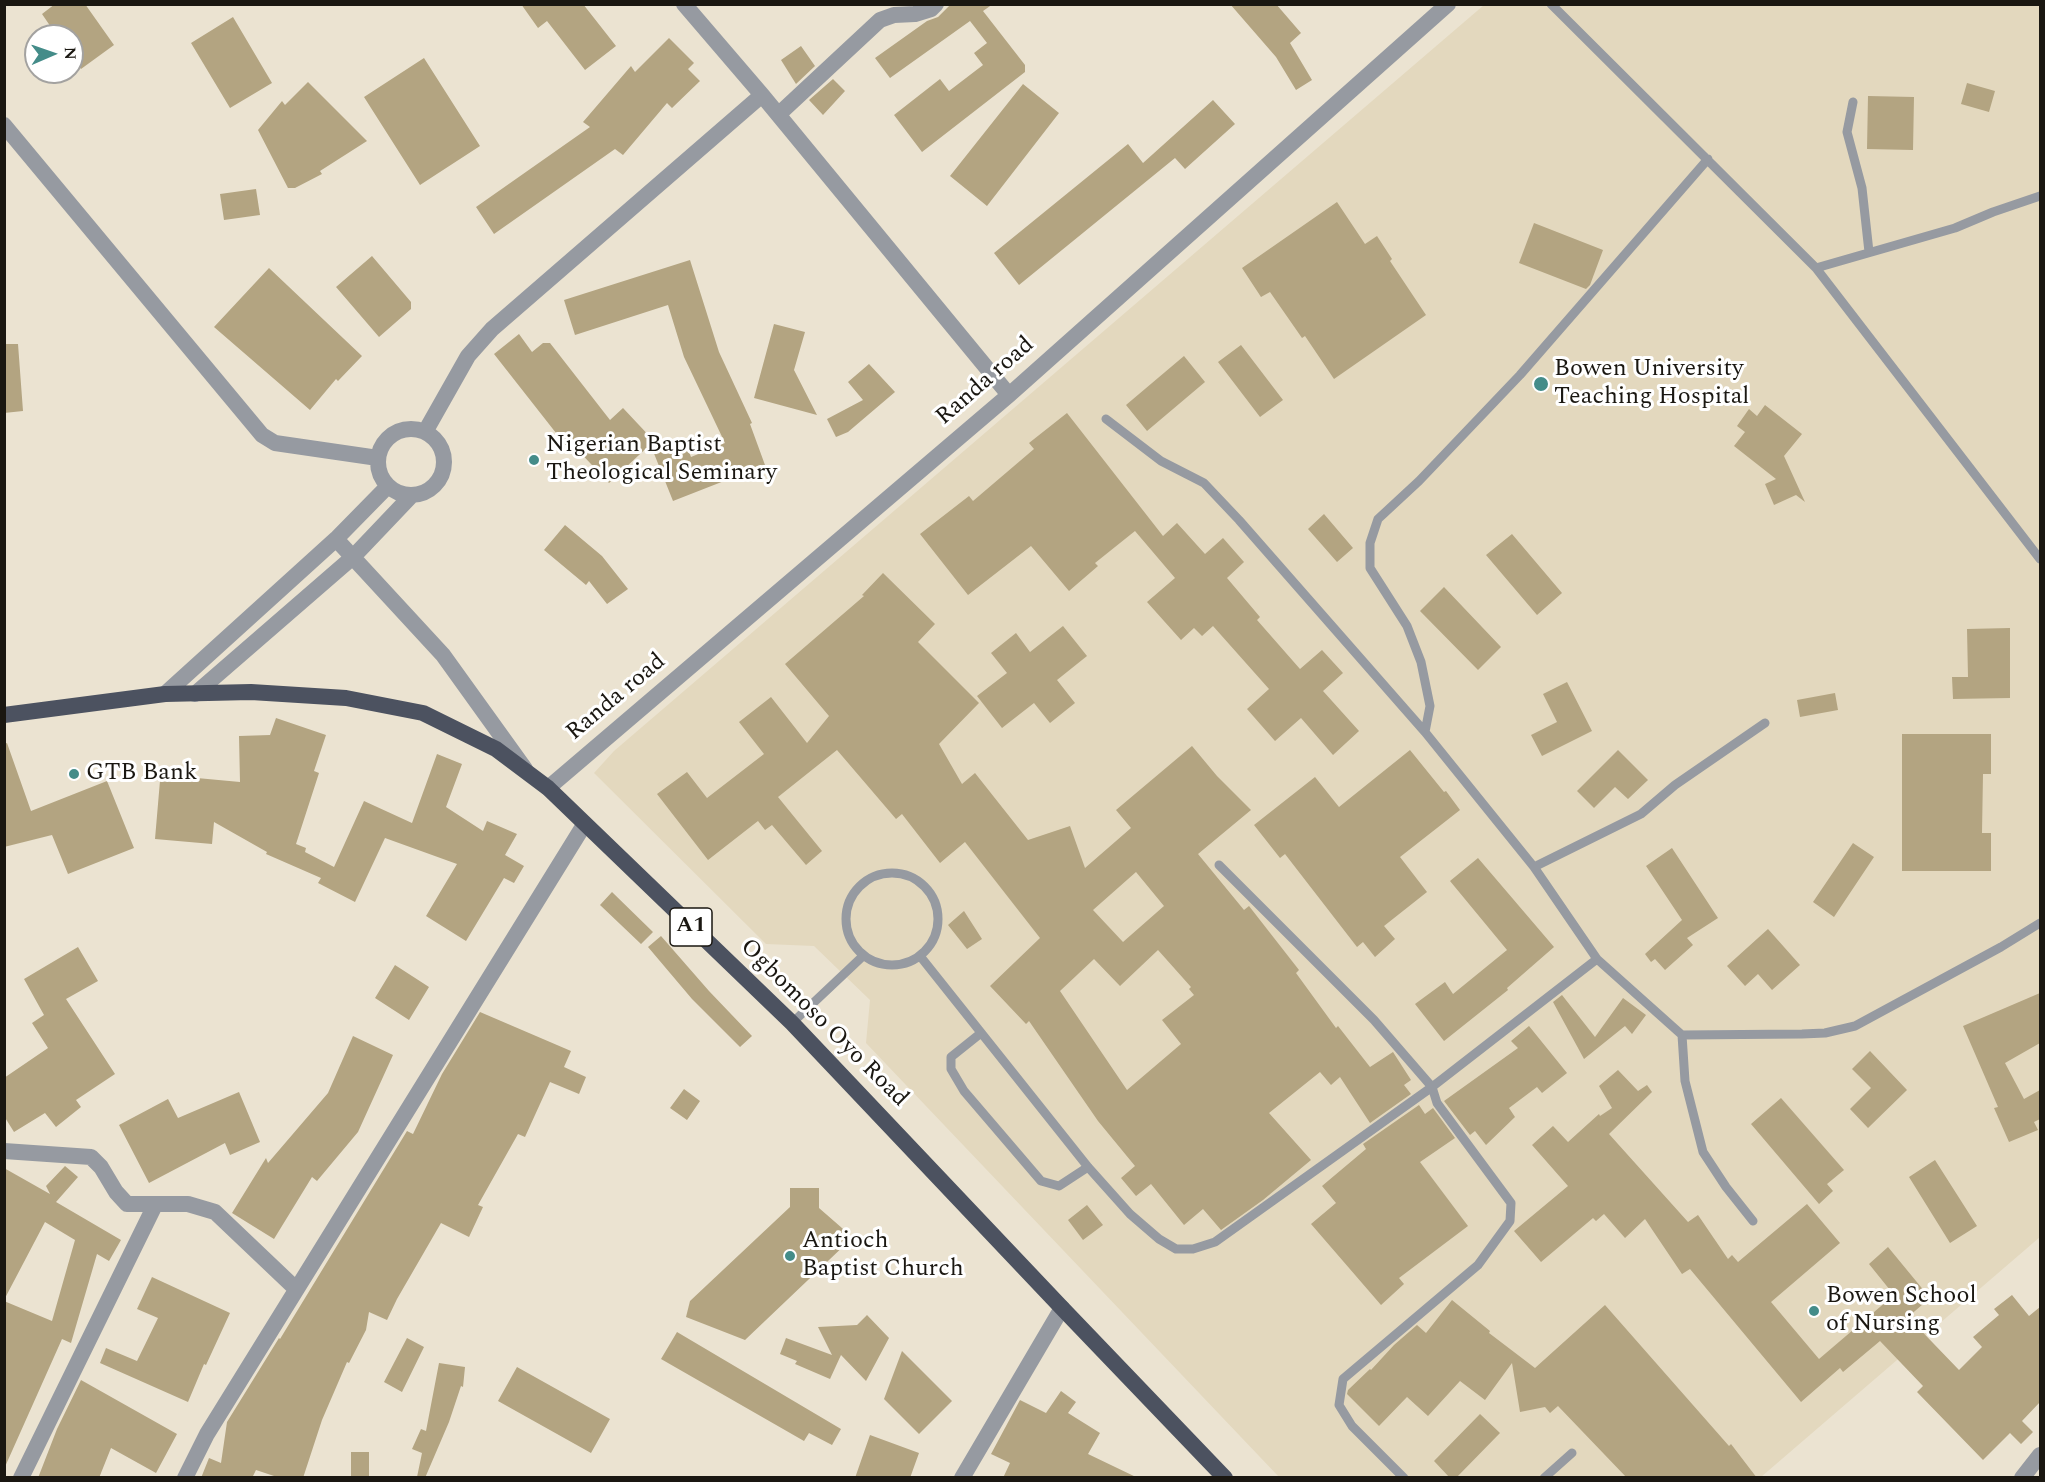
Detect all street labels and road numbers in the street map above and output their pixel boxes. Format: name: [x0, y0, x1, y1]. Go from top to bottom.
street label: Randa road: [931, 332, 1041, 432]
street label: Randa road: [562, 648, 672, 748]
road number: A1: [670, 908, 712, 946]
street label: Ogbomoso Oyo Road: [733, 934, 913, 1114]

